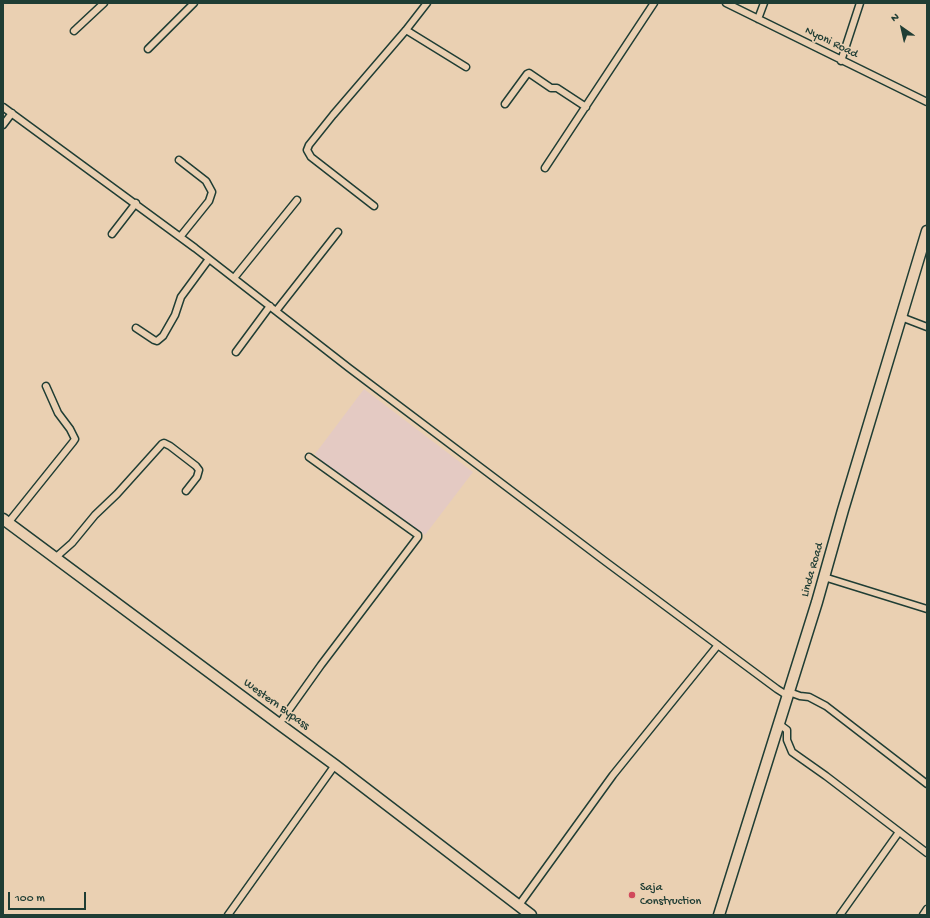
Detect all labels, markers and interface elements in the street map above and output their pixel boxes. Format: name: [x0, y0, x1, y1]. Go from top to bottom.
north arrow: [882, 8, 922, 48]
text: N: [889, 11, 902, 25]
street label: Nyoni Road: [802, 24, 860, 62]
street label: Linda Road: [798, 541, 828, 599]
street label: Western Bypass: [240, 676, 312, 734]
place label: Saja Construction: [640, 881, 701, 909]
scale bar: [10, 884, 88, 910]
marker: Saja Construction: [627, 890, 637, 900]
text: 100 m: [15, 892, 45, 906]

